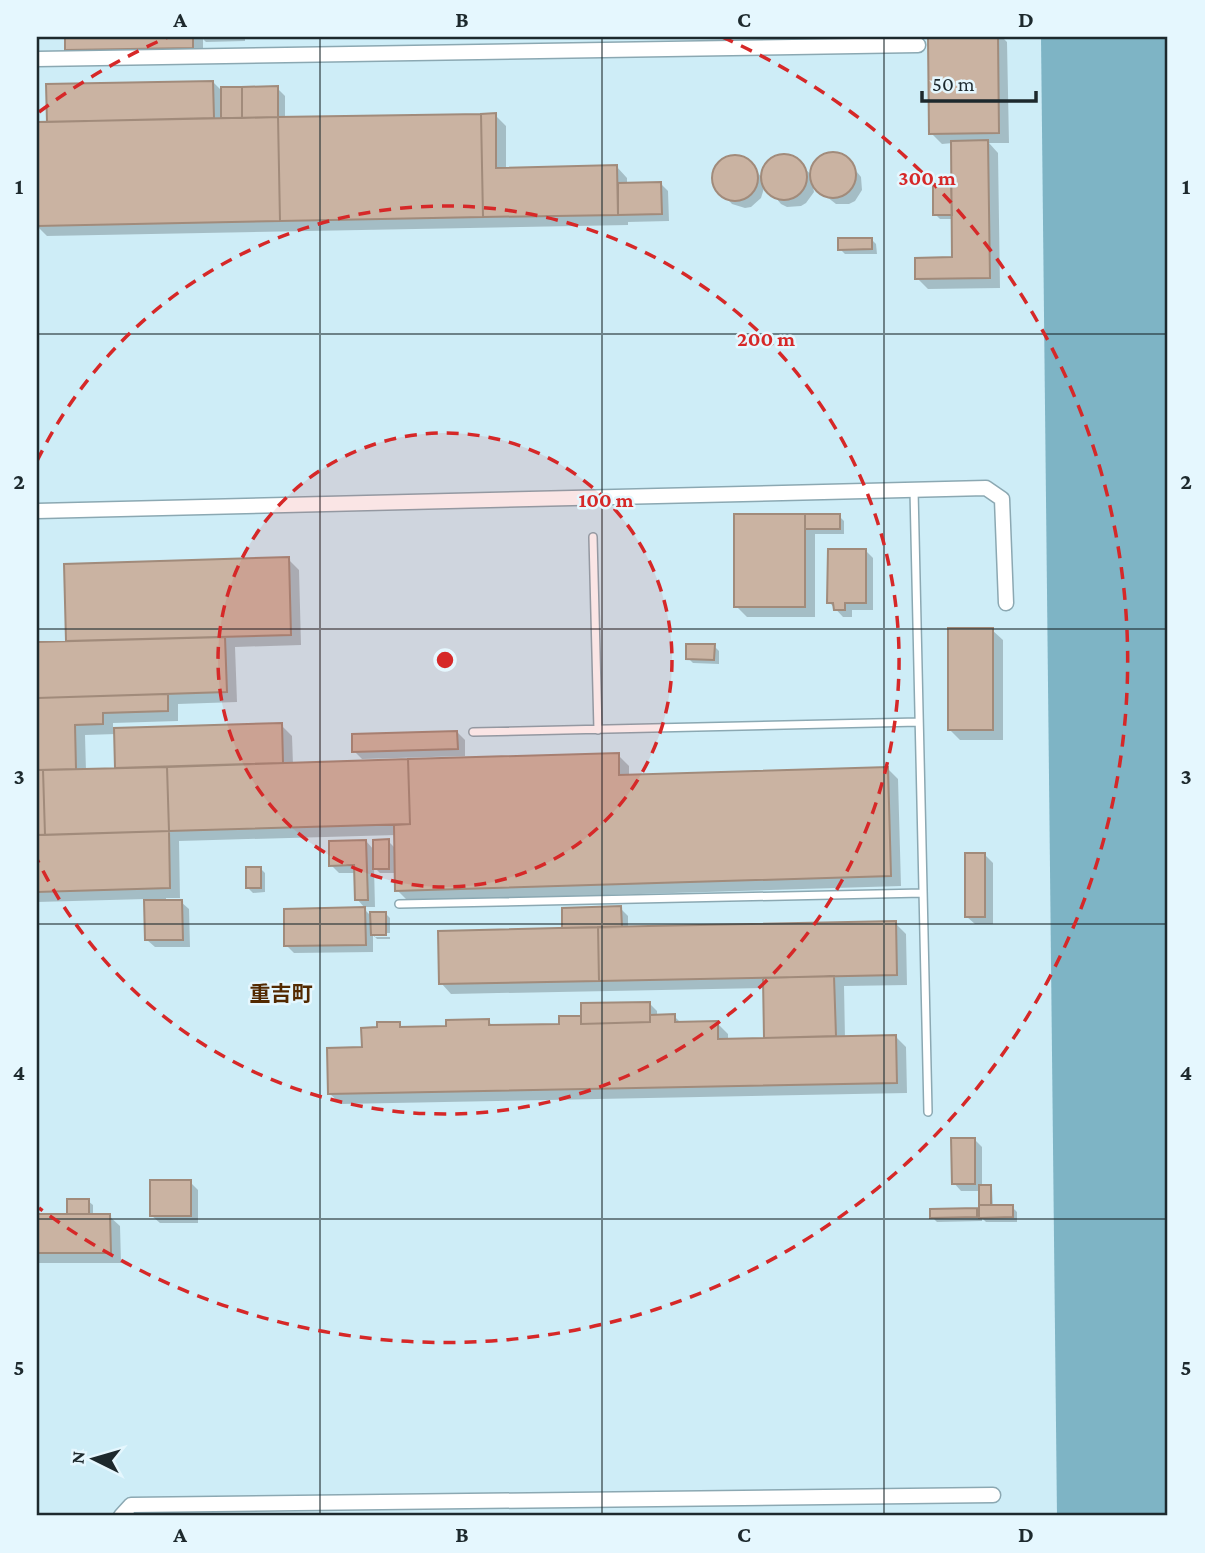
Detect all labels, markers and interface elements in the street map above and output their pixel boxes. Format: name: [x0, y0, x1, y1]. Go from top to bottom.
text: A: [172, 6, 187, 32]
text: B: [455, 6, 469, 32]
text: C: [737, 6, 751, 32]
text: D: [1018, 6, 1034, 32]
scale bar: [922, 60, 1035, 104]
text: 50 m: [932, 72, 975, 96]
text: 300 m: [898, 166, 956, 190]
text: 1: [15, 173, 24, 199]
text: 1: [1182, 173, 1191, 199]
text: 200 m: [737, 327, 795, 351]
text: 2: [13, 468, 25, 494]
text: 2: [1180, 468, 1192, 494]
text: 100 m: [578, 488, 634, 512]
centre of rings: [433, 648, 457, 672]
text: 3: [13, 763, 25, 789]
text: 3: [1180, 763, 1192, 789]
district label: 重吉町: [250, 982, 313, 1006]
text: 4: [13, 1059, 25, 1085]
text: 4: [1180, 1059, 1192, 1085]
text: 5: [13, 1354, 25, 1380]
text: 5: [1180, 1354, 1192, 1380]
north arrow: [60, 1424, 130, 1494]
text: N: [67, 1450, 89, 1465]
text: A: [172, 1521, 187, 1547]
text: B: [455, 1521, 469, 1547]
text: C: [737, 1521, 751, 1547]
text: D: [1018, 1521, 1034, 1547]

